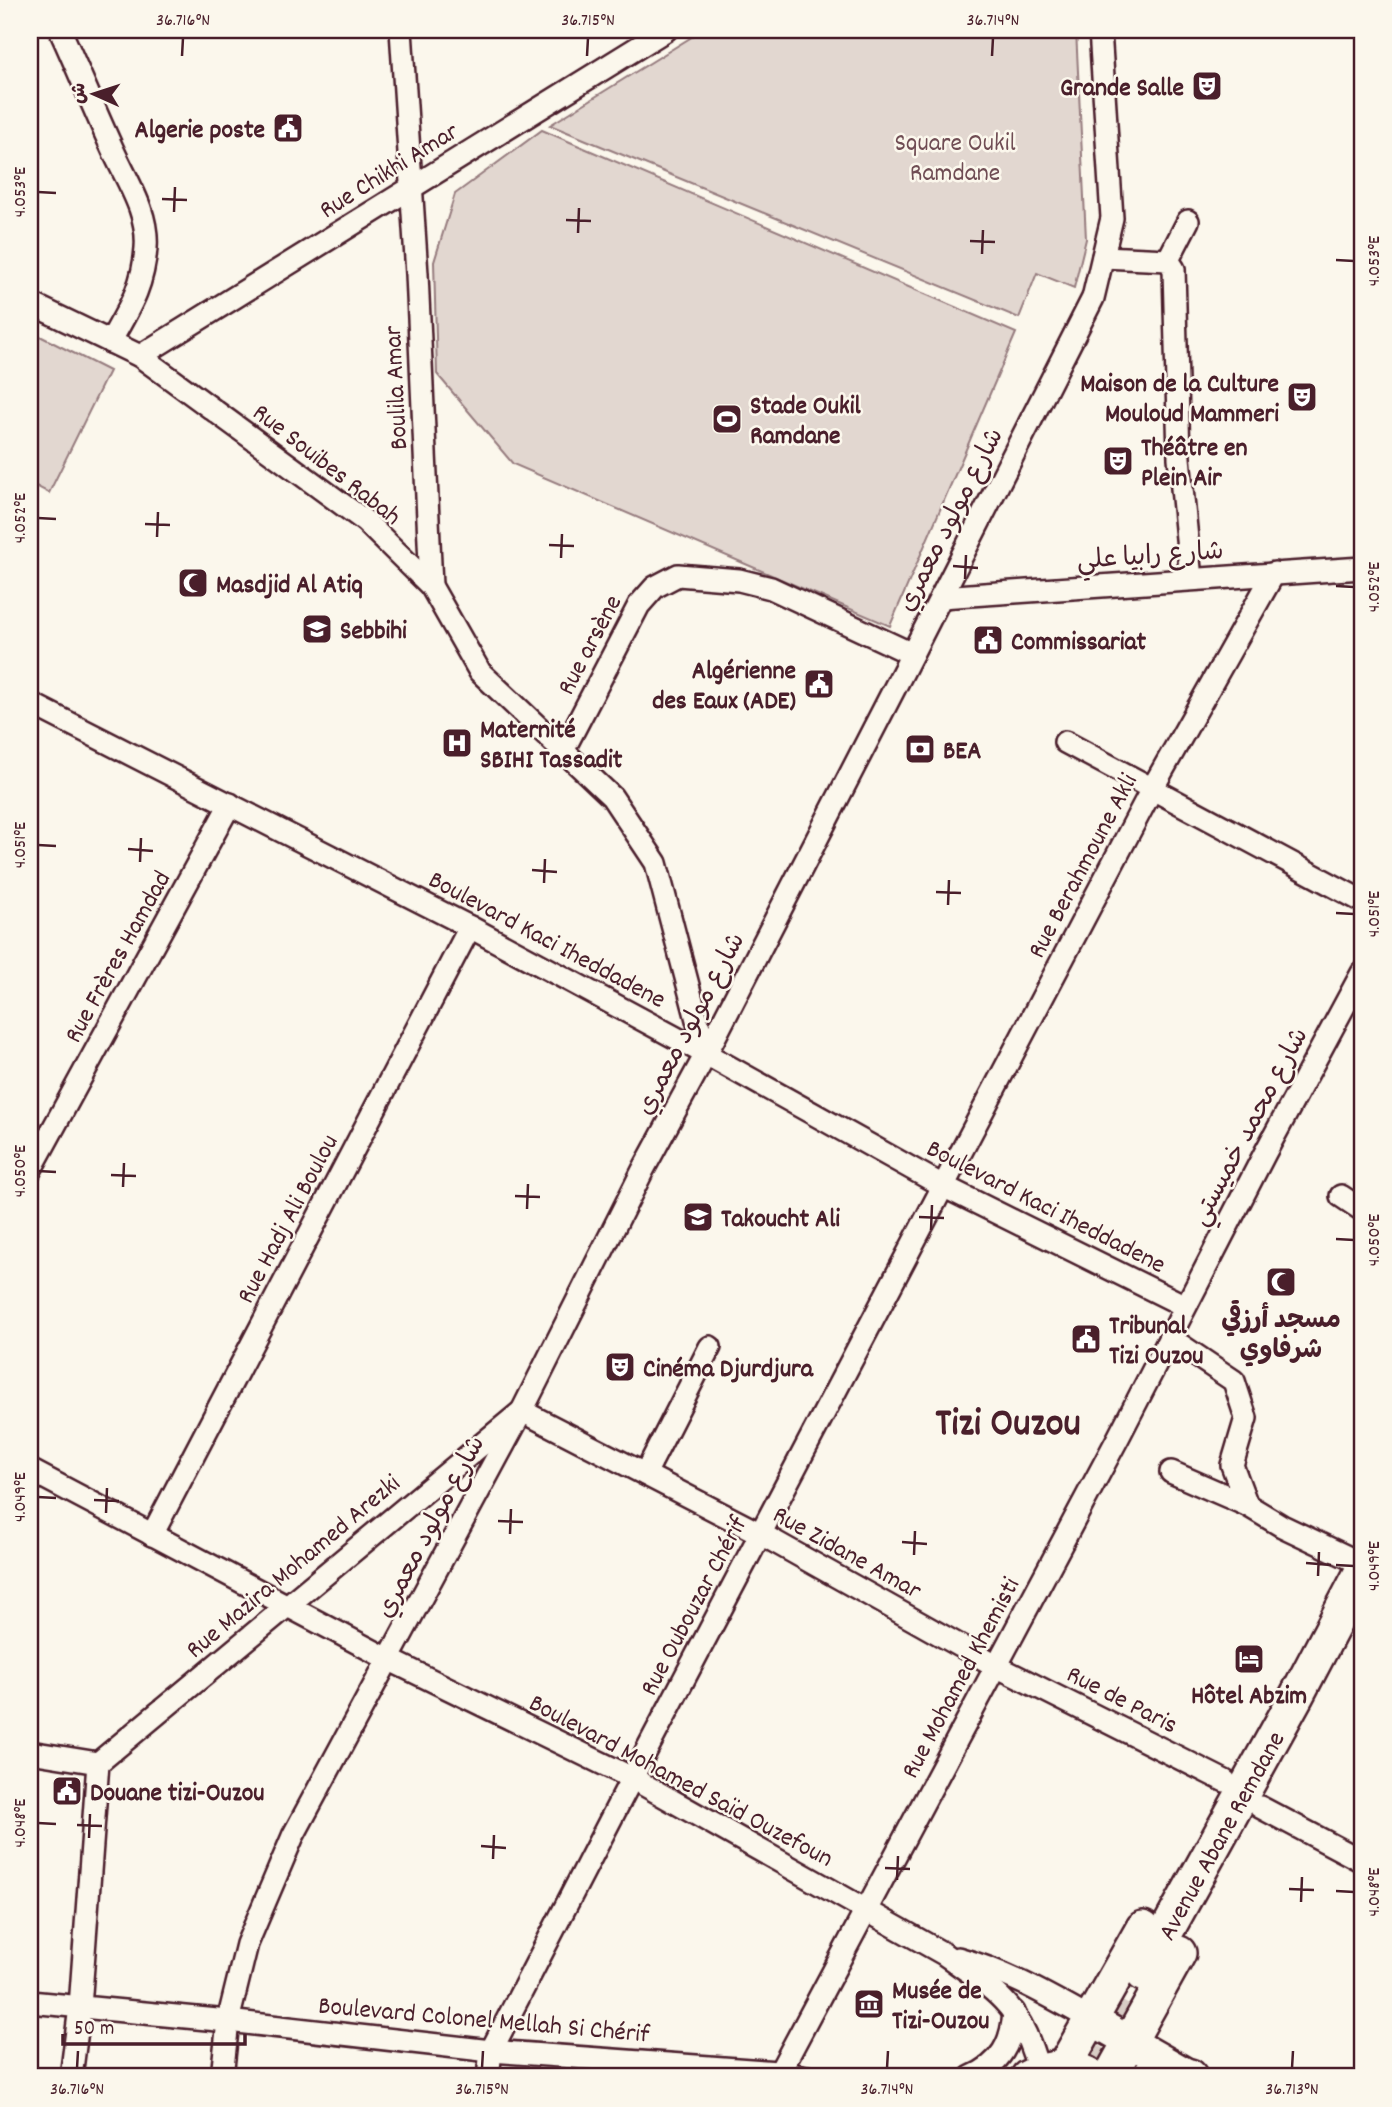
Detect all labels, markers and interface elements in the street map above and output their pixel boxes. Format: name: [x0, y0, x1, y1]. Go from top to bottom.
text: 36.716°N: [156, 9, 210, 34]
text: 36.715°N: [561, 9, 615, 34]
text: 36.714°N: [967, 9, 1019, 34]
north arrow: [60, 60, 130, 130]
theatre icon: Grande Salle: [1190, 69, 1224, 103]
place label: Grande Salle: [1060, 71, 1184, 108]
text: ش: [66, 82, 95, 104]
public building icon: Algerie poste: [271, 111, 305, 145]
place label: Algerie poste: [134, 113, 265, 150]
street label: Rue Chikhi Amar: [313, 114, 467, 230]
park label: Square Oukil Ramdane: [894, 126, 1016, 193]
text: 4.053°E: [9, 167, 34, 217]
text: 4.053°E: [1363, 236, 1388, 286]
street label: Boulila Amar: [376, 324, 419, 451]
place label: Maison de la Culture Mouloud Mammeri: [1080, 367, 1279, 434]
theatre icon: Maison de la Culture Mouloud Mammeri: [1285, 380, 1319, 414]
place label: Stade Oukil Ramdane: [750, 389, 861, 456]
street label: Rue Souibes Rabah: [244, 396, 408, 536]
sports icon: Stade Oukil Ramdane: [710, 402, 744, 436]
street label: شارع مولود معمري: [890, 422, 1014, 619]
place label: Théâtre en Plein Air: [1141, 431, 1248, 498]
theatre icon: Théâtre en Plein Air: [1101, 444, 1135, 478]
text: 4.052°E: [9, 493, 34, 543]
street label: شارع رابيا علي: [1076, 534, 1225, 582]
text: 4.052°E: [1363, 562, 1388, 612]
mosque icon: Masdjid Al Atiq: [176, 566, 210, 600]
place label: Masdjid Al Atiq: [216, 568, 363, 605]
street label: Rue arsène: [549, 589, 633, 702]
school or university icon: Sebbihi: [300, 612, 334, 646]
place label: Sebbihi: [340, 614, 407, 651]
public building icon: Commissariat: [971, 623, 1005, 657]
place label: Commissariat: [1011, 625, 1147, 662]
place label: Algérienne des Eaux (ADE): [652, 654, 796, 721]
public building icon: Algérienne des Eaux (ADE): [802, 667, 836, 701]
place label: Maternité SBIHI Tassadit: [480, 713, 623, 780]
hospital icon: Maternité SBIHI Tassadit: [440, 726, 474, 760]
bank icon: BEA: [903, 732, 937, 766]
place label: BEA: [943, 734, 981, 771]
street label: Rue Berahmoune Akli: [1020, 767, 1149, 966]
text: 4.051°E: [9, 822, 34, 868]
street label: Boulevard Kaci Iheddadene: [421, 863, 672, 1019]
street label: Rue Frères Hamdad: [56, 865, 182, 1050]
text: 4.051°E: [1363, 891, 1388, 937]
street label: شارع مولود معمري: [628, 927, 756, 1123]
street label: شارع محمد خميستي: [1183, 1022, 1320, 1234]
street label: Rue Hadj Ali Boulou: [229, 1128, 349, 1311]
street label: Boulevard Kaci Iheddadene: [919, 1132, 1171, 1285]
text: 4.050°E: [9, 1145, 34, 1197]
school or university icon: Takoucht Ali: [681, 1200, 715, 1234]
place label: Takoucht Ali: [721, 1202, 840, 1239]
text: 4.050°E: [1363, 1214, 1388, 1266]
mosque icon: مسجد أرزقي شرفاوي: [1264, 1265, 1298, 1299]
place label: مسجد أرزقي شرفاوي: [1221, 1300, 1341, 1370]
place label: Tribunal Tizi Ouzou: [1109, 1309, 1204, 1376]
public building icon: Tribunal Tizi Ouzou: [1069, 1322, 1103, 1356]
theatre icon: Cinéma Djurdjura: [603, 1350, 637, 1384]
place label: Cinéma Djurdjura: [643, 1352, 814, 1389]
district label: Tizi Ouzou: [935, 1398, 1081, 1455]
street label: شارع مولود معمري: [368, 1430, 496, 1626]
street label: Rue Mazira Mohamed Arezki: [179, 1467, 410, 1669]
text: 4.049°E: [9, 1472, 34, 1522]
street label: Rue Zidane Amar: [765, 1498, 928, 1610]
street label: Rue Oubouzar Chérif: [632, 1510, 758, 1703]
text: 4.049°E: [1363, 1541, 1388, 1591]
street label: Rue Mohamed Khemisti: [893, 1571, 1031, 1786]
hotel icon: Hôtel Abzim: [1232, 1642, 1266, 1676]
street label: Rue de Paris: [1059, 1657, 1183, 1745]
place label: Hôtel Abzim: [1191, 1679, 1307, 1716]
street label: Boulevard Mohamed Saïd Ouzefoun: [522, 1686, 839, 1878]
street label: Avenue Abane Remdane: [1150, 1725, 1296, 1948]
public building icon: Douane tizi-Ouzou: [50, 1774, 84, 1808]
place label: Douane tizi-Ouzou: [90, 1776, 264, 1813]
text: 4.048°E: [9, 1799, 34, 1847]
text: 4.048°E: [1363, 1868, 1388, 1916]
place label: Musée de Tizi-Ouzou: [892, 1974, 989, 2041]
museum icon: Musée de Tizi-Ouzou: [852, 1987, 886, 2021]
street label: Boulevard Colonel Mellah Si Chérif: [317, 1989, 652, 2054]
scale bar: [63, 2002, 245, 2046]
text: 50 m: [74, 2015, 114, 2045]
text: 36.716°N: [50, 2078, 104, 2103]
text: 36.715°N: [455, 2078, 509, 2103]
text: 36.714°N: [861, 2078, 913, 2103]
text: 36.713°N: [1265, 2078, 1319, 2103]

